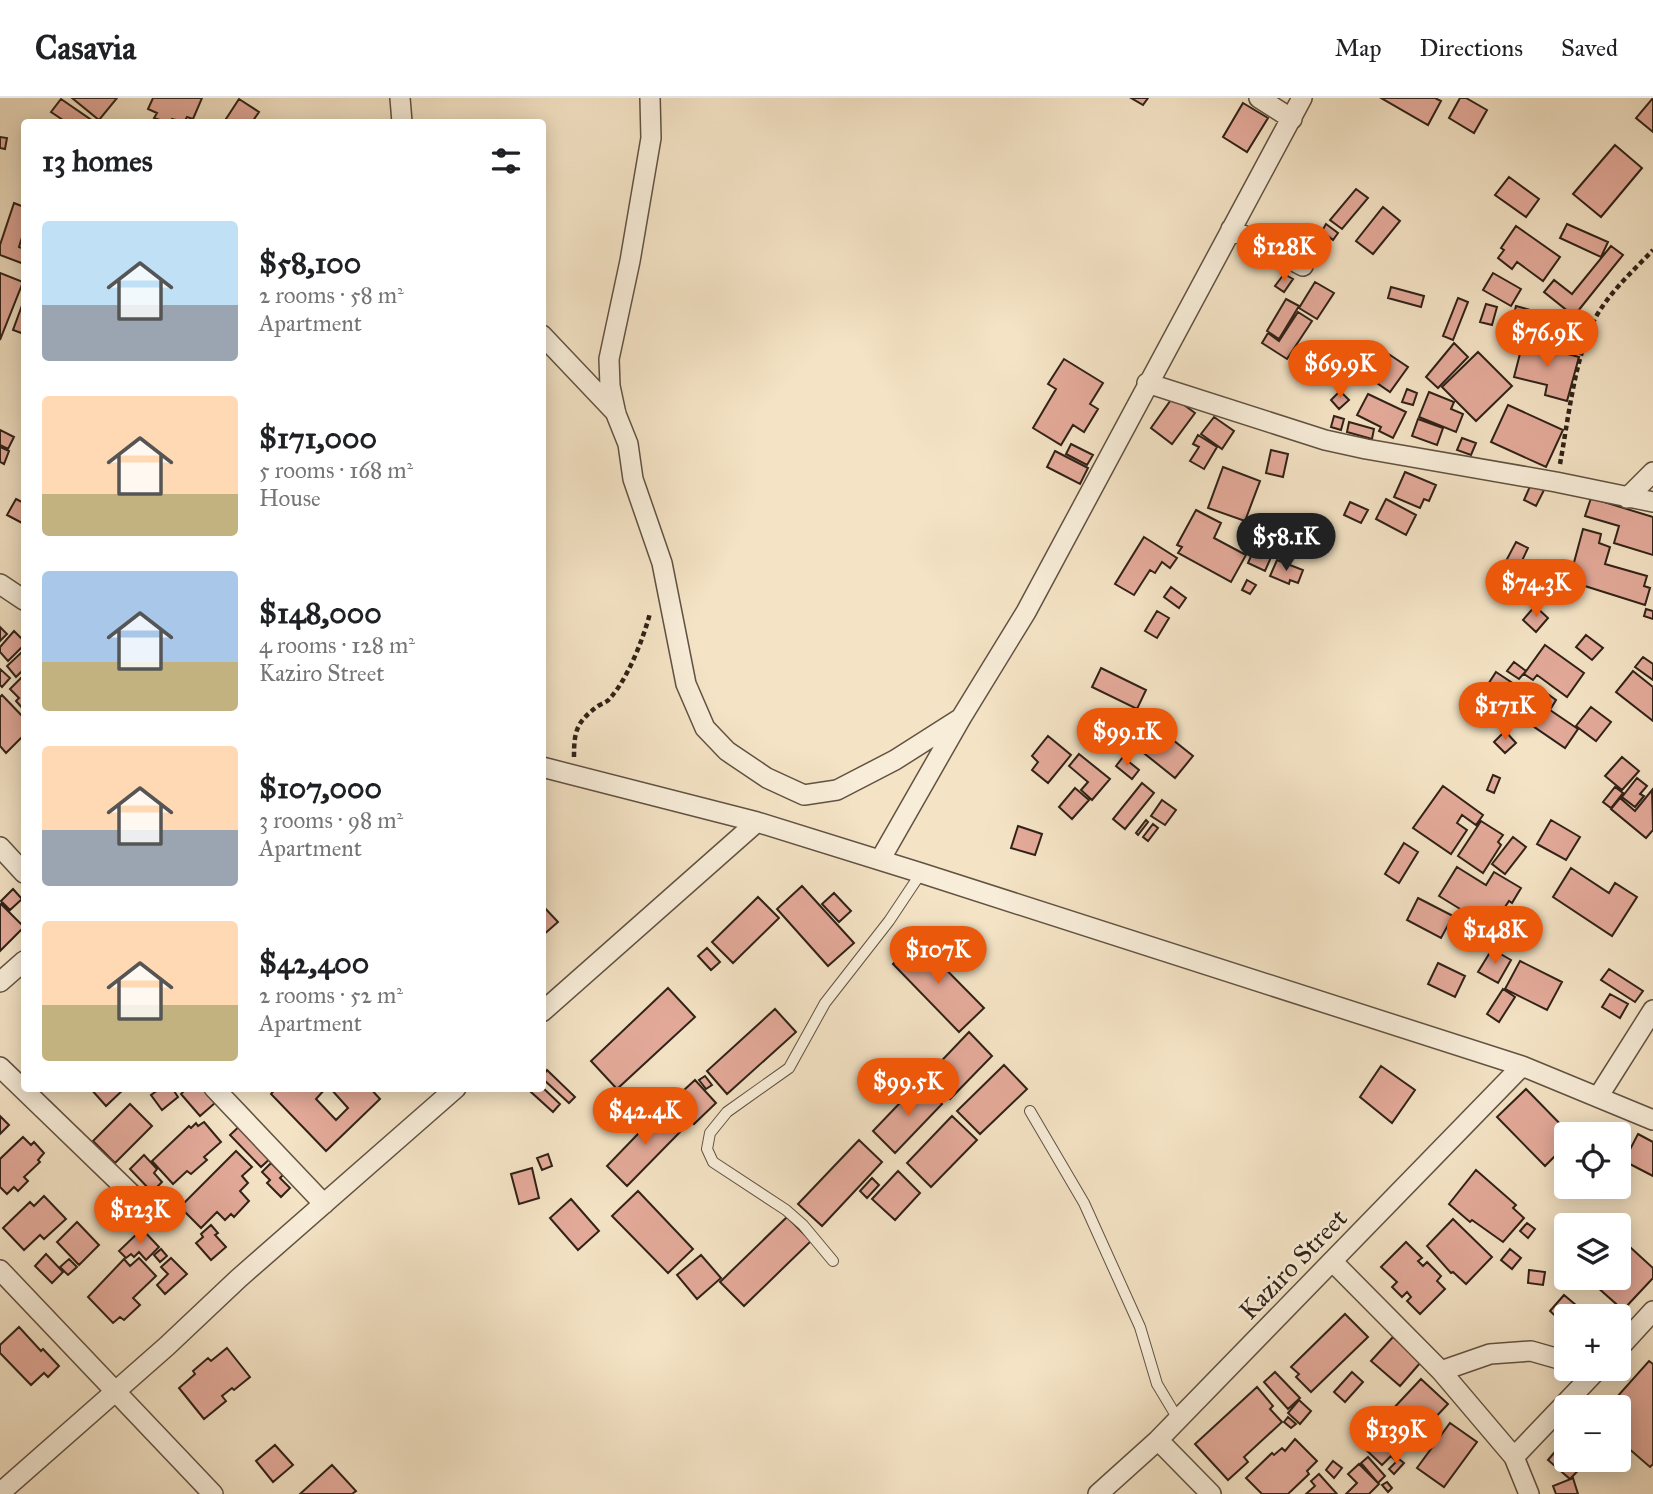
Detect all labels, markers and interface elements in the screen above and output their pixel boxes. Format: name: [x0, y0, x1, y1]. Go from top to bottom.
text: Casavia: [35, 28, 136, 68]
text: Map: [1335, 33, 1382, 63]
text: Directions: [1420, 33, 1523, 63]
text: Saved: [1561, 33, 1618, 63]
icon: filters: [487, 142, 525, 180]
text: 13 homes: [42, 143, 153, 179]
pin: $128K: [1235, 223, 1333, 283]
text: $128K: [1253, 232, 1315, 260]
text: $58,100: [259, 245, 361, 281]
icon: home: [98, 249, 182, 333]
text: 2 rooms · 58 m²: [259, 281, 404, 309]
text: Apartment: [259, 309, 362, 337]
pin: $76.9K: [1490, 310, 1604, 369]
text: $76.9K: [1511, 318, 1583, 346]
pin: $69.9K: [1283, 341, 1397, 400]
text: $69.9K: [1304, 349, 1376, 377]
text: $171,000: [259, 420, 377, 456]
icon: home: [98, 424, 182, 508]
text: 5 rooms · 168 m²: [259, 456, 413, 484]
text: House: [259, 484, 321, 512]
pin: $58.1K: [1229, 514, 1343, 573]
text: $58.1K: [1253, 522, 1319, 550]
pin: $74.3K: [1479, 560, 1593, 619]
text: $74.3K: [1501, 568, 1571, 596]
text: $148,000: [259, 595, 382, 631]
icon: home: [98, 599, 182, 683]
text: 4 rooms · 128 m²: [259, 631, 415, 659]
text: Kaziro Street: [259, 659, 384, 687]
pin: $171K: [1456, 682, 1554, 742]
text: $171K: [1475, 691, 1535, 719]
pin: $99.1K: [1070, 708, 1184, 768]
text: $99.1K: [1093, 717, 1161, 745]
text: $107,000: [259, 770, 382, 806]
icon: home: [98, 774, 182, 858]
text: 3 rooms · 98 m²: [259, 806, 403, 834]
text: Apartment: [259, 834, 362, 862]
pin: $148K: [1446, 906, 1544, 966]
text: $148K: [1463, 915, 1527, 943]
pin: $107K: [889, 926, 987, 986]
text: $107K: [906, 935, 970, 963]
text: $42,400: [259, 945, 369, 981]
icon: home: [98, 949, 182, 1033]
text: 2 rooms · 52 m²: [259, 981, 403, 1009]
text: Apartment: [259, 1009, 362, 1037]
pin: $99.5K: [851, 1058, 965, 1118]
text: $99.5K: [873, 1067, 943, 1095]
pin: $42.4K: [588, 1088, 702, 1147]
text: $42.4K: [609, 1096, 681, 1124]
map controls: [1554, 1122, 1631, 1472]
button: locate: [1554, 1122, 1631, 1199]
pin: $123K: [91, 1186, 189, 1246]
text: $123K: [110, 1195, 170, 1223]
street label: Kaziro Street: [1232, 1202, 1354, 1326]
button: layers: [1554, 1213, 1631, 1290]
button: +: [1554, 1304, 1631, 1381]
button: −: [1554, 1395, 1631, 1472]
pin: $139K: [1347, 1406, 1445, 1466]
text: $139K: [1366, 1415, 1426, 1443]

